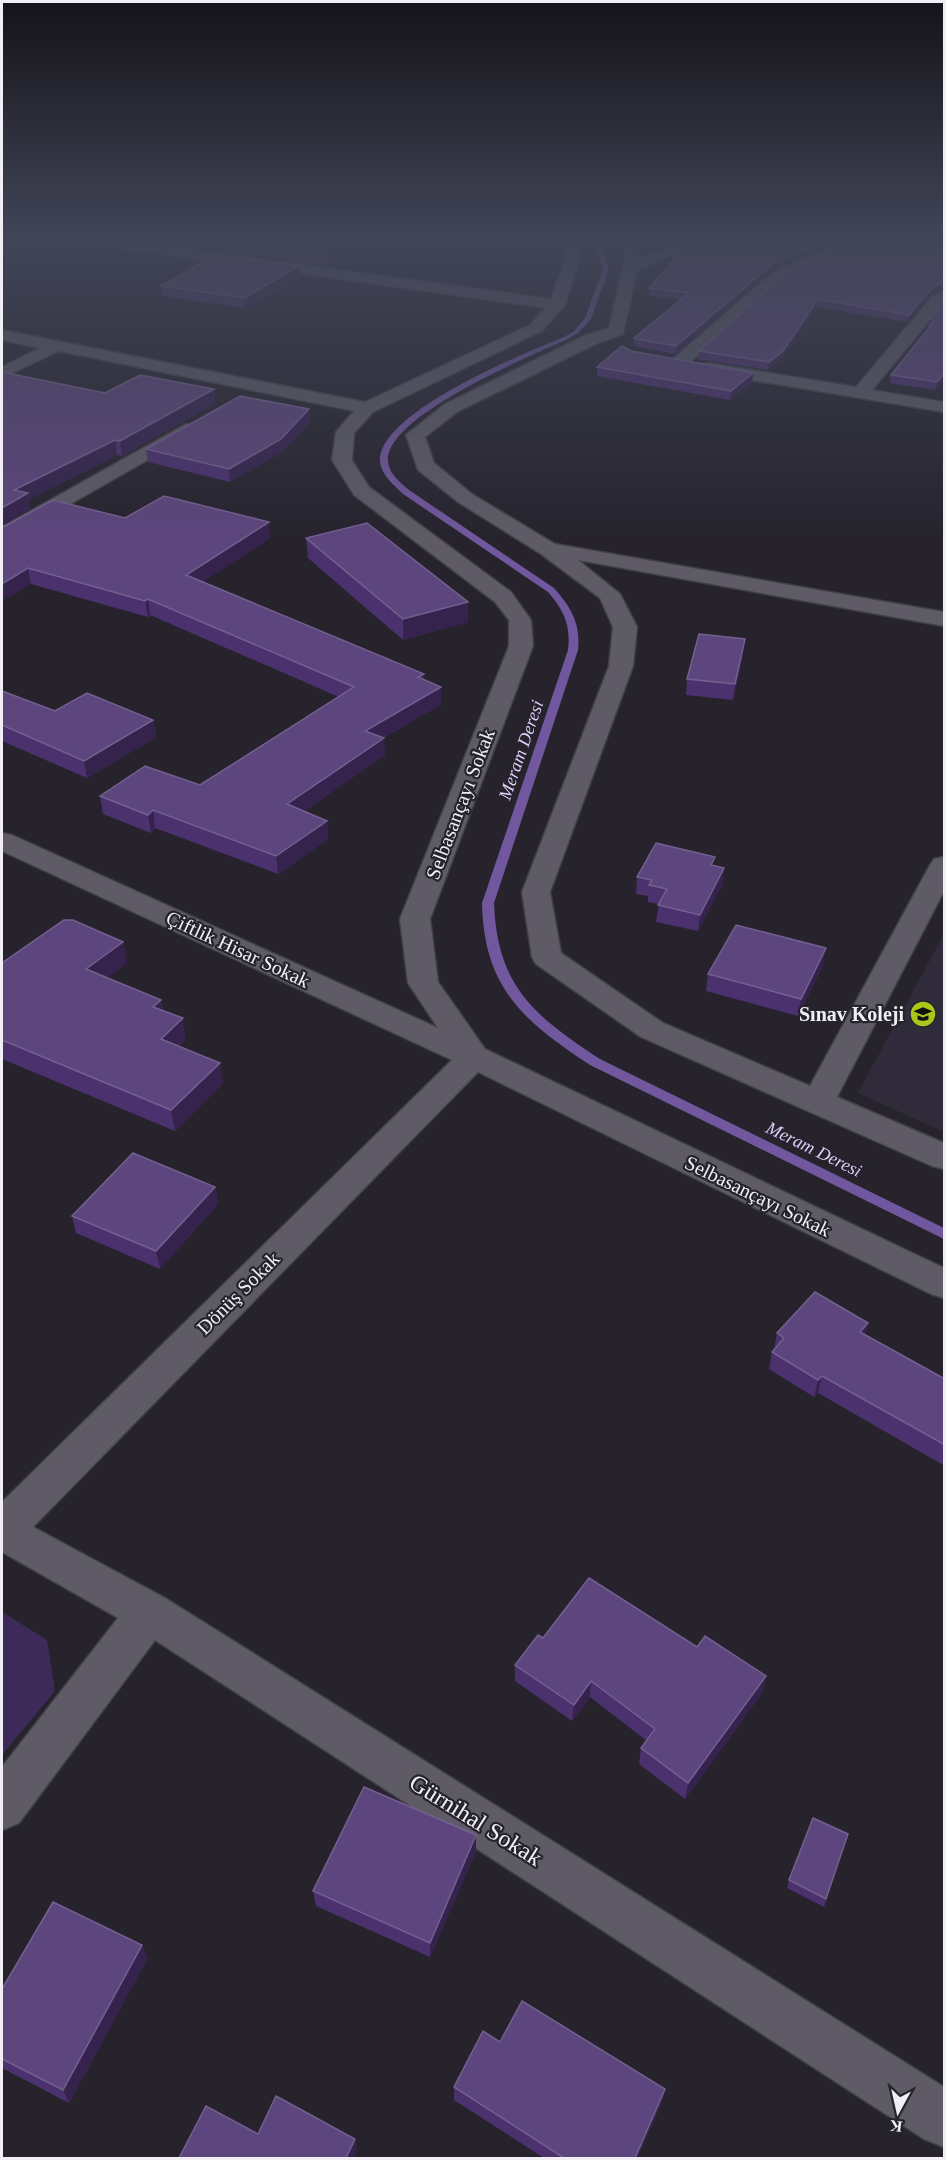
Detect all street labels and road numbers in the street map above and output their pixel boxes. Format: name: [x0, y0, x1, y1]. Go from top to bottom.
street label: Selbasançayı Sokak: [421, 726, 500, 883]
street label: Çiftlik Hisar Sokak: [162, 906, 313, 993]
street label: Selbasançayı Sokak: [681, 1151, 834, 1242]
street label: Dönüş Sokak: [192, 1247, 284, 1339]
street label: Gürnihal Sokak: [405, 1769, 547, 1871]

